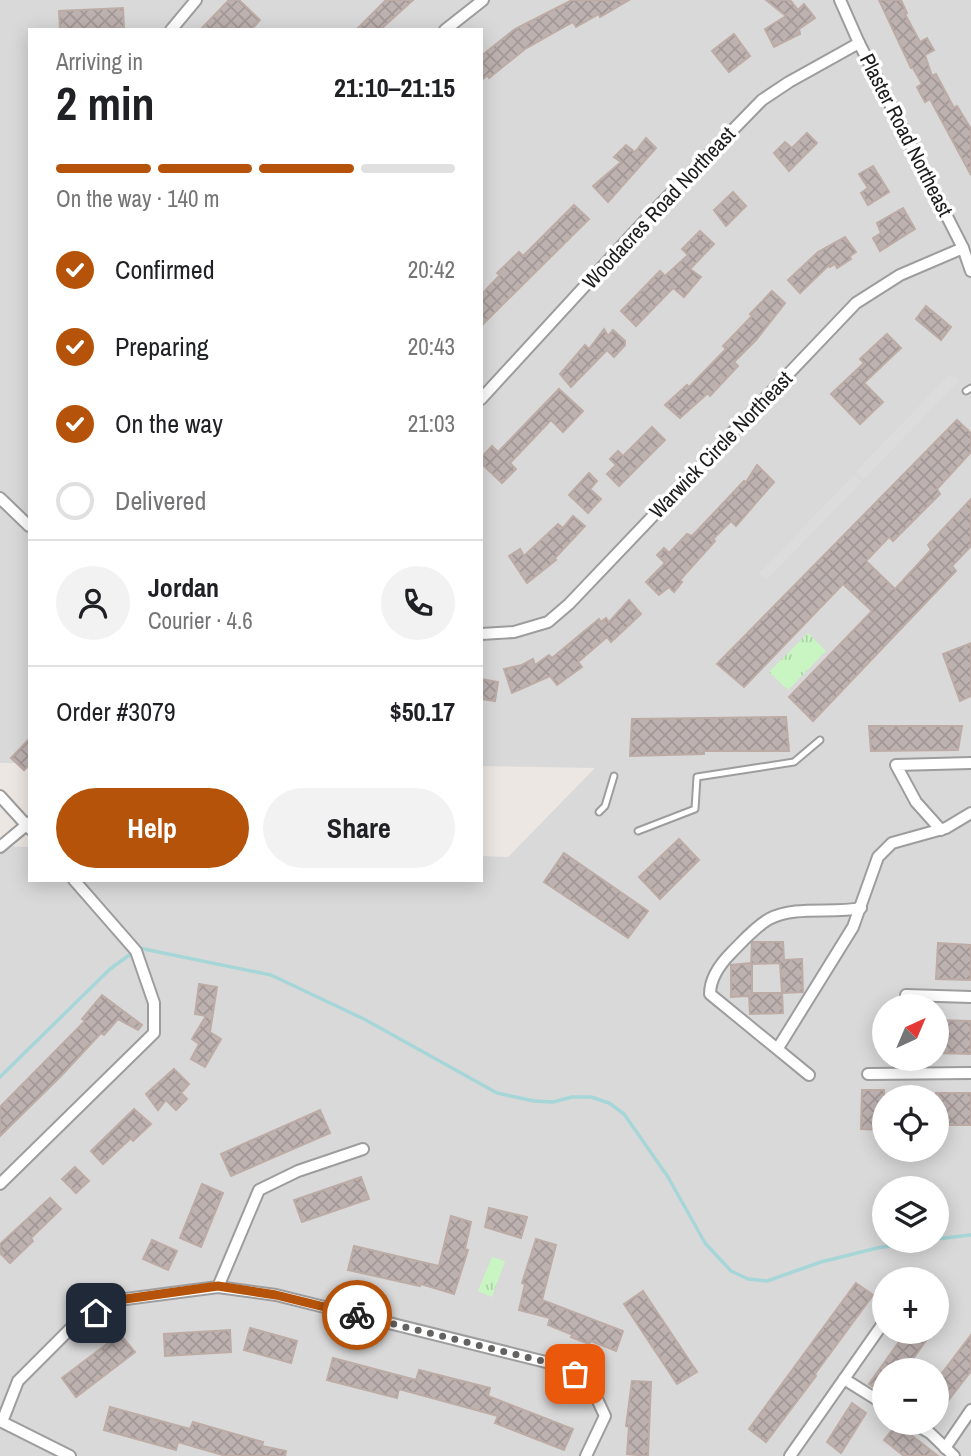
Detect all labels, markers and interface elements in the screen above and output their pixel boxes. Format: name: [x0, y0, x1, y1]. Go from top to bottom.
text: Arriving in: [56, 46, 143, 77]
street label: Plaster Road Northeast: [853, 48, 960, 221]
text: 21:10–21:15: [334, 70, 455, 105]
text: 2 min: [56, 72, 155, 134]
street label: Woodacres Road Northeast: [576, 120, 742, 295]
text: On the way · 140 m: [56, 183, 220, 214]
icon: check: [56, 251, 94, 289]
text: Confirmed: [115, 252, 215, 287]
text: 20:42: [408, 254, 455, 285]
icon: check: [56, 328, 94, 366]
text: Preparing: [115, 329, 209, 364]
text: 20:43: [408, 331, 455, 362]
street label: Warwick Circle Northeast: [643, 364, 799, 525]
icon: check: [56, 405, 94, 443]
text: On the way: [115, 406, 223, 441]
text: 21:03: [408, 408, 455, 439]
text: Delivered: [115, 483, 206, 518]
button: person: [56, 566, 130, 640]
button: phone: [381, 566, 455, 640]
text: Jordan: [148, 570, 219, 605]
text: Courier · 4.6: [148, 605, 253, 636]
text: Order #3079: [56, 694, 176, 729]
text: $50.17: [390, 694, 455, 729]
button: Help: [56, 788, 249, 868]
button: Share: [263, 788, 455, 868]
north arrow: [872, 994, 948, 1071]
map controls: [872, 994, 949, 1435]
button: locate: [872, 1085, 949, 1162]
button: layers: [872, 1176, 949, 1253]
button: +: [872, 1267, 949, 1344]
courier: [322, 1280, 392, 1350]
pin: [66, 1283, 126, 1343]
icon: home: [77, 1294, 115, 1332]
icon: bike: [338, 1296, 376, 1334]
pin: [545, 1344, 605, 1404]
icon: bag: [556, 1355, 594, 1393]
button: −: [872, 1358, 949, 1435]

